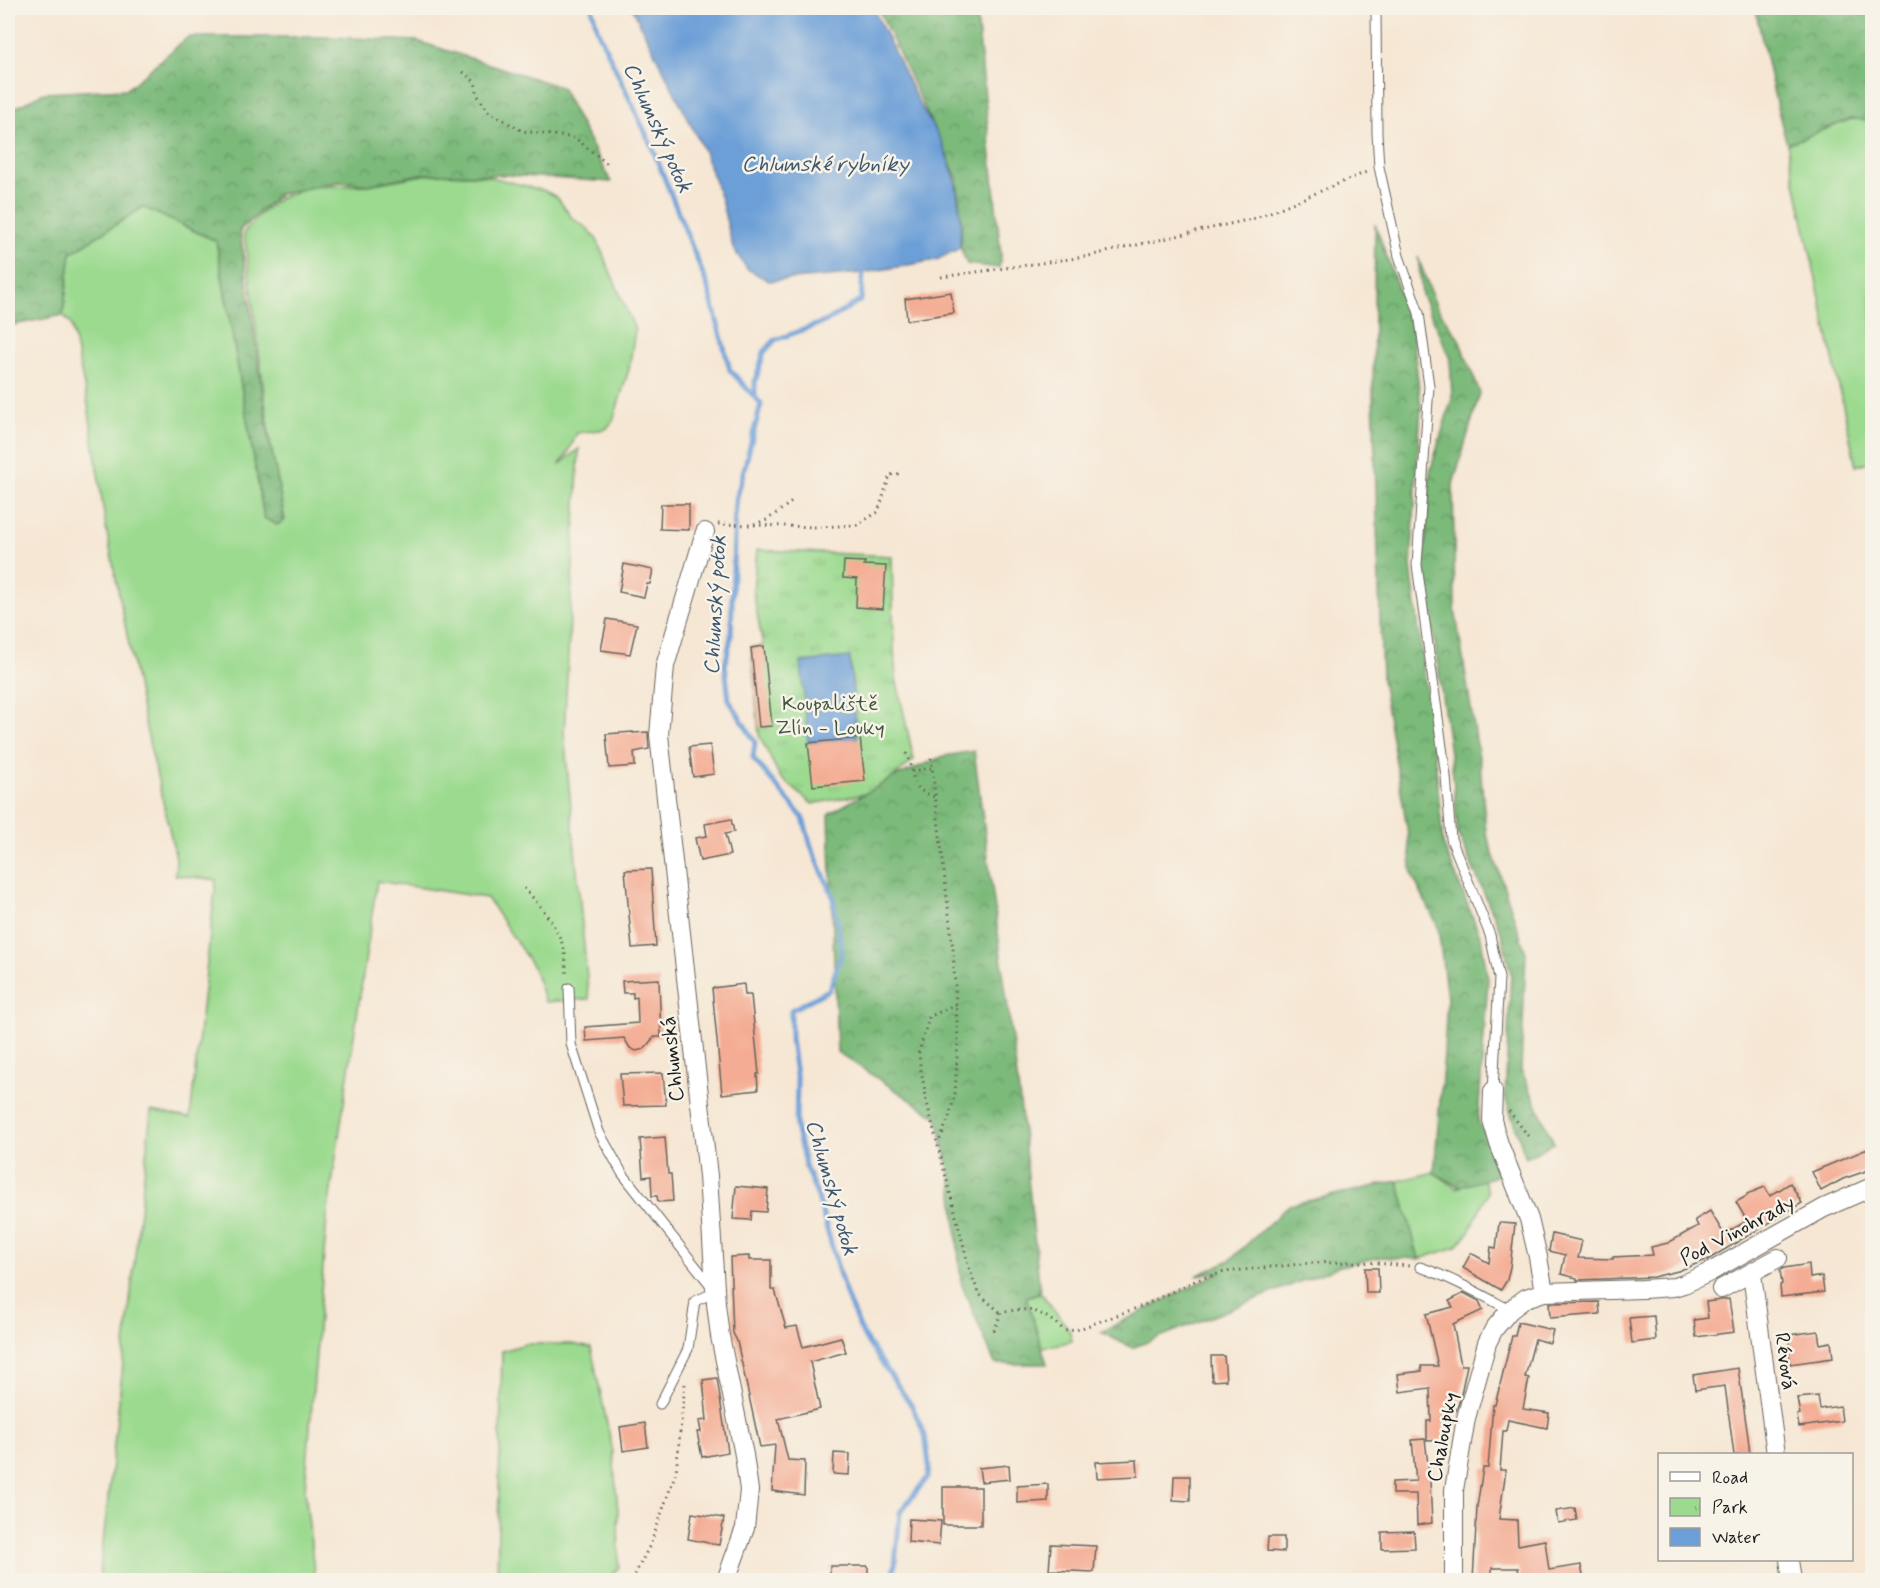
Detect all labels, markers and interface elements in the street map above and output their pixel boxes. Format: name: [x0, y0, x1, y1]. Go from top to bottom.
water label: Chlumský potok: [616, 58, 698, 197]
water label: Chlumské rybníky: [741, 151, 910, 179]
water label: Chlumský potok: [698, 535, 734, 676]
park label: Koupaliště Zlín - Louky: [775, 690, 885, 742]
street label: Chlumská: [655, 1015, 691, 1103]
water label: Chlumský potok: [798, 1117, 864, 1259]
street label: Pod Vinohrady: [1675, 1189, 1800, 1273]
street label: Révová: [1767, 1331, 1803, 1392]
street label: Chaloupky: [1421, 1390, 1465, 1485]
legend: [1658, 1453, 1853, 1561]
text: Road: [1712, 1466, 1748, 1490]
text: Park: [1712, 1496, 1748, 1520]
text: Water: [1712, 1526, 1761, 1550]

